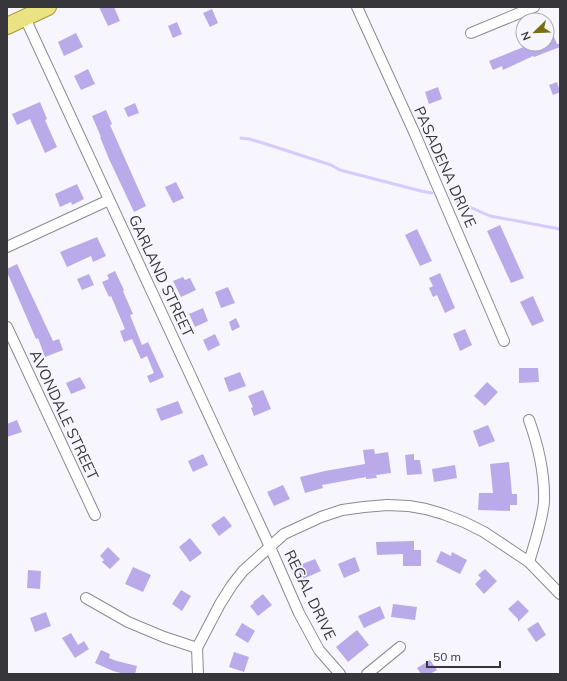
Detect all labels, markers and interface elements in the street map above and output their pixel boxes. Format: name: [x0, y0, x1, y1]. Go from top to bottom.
north arrow: [515, 12, 555, 52]
text: N: [518, 29, 534, 42]
street label: PASADENA DRIVE: [410, 103, 481, 231]
street label: GARLAND STREET: [125, 212, 198, 340]
street label: AVONDALE STREET: [26, 347, 103, 483]
street label: REGAL DRIVE: [280, 547, 341, 643]
scale bar: [427, 643, 500, 669]
text: 50 m: [433, 649, 461, 664]

